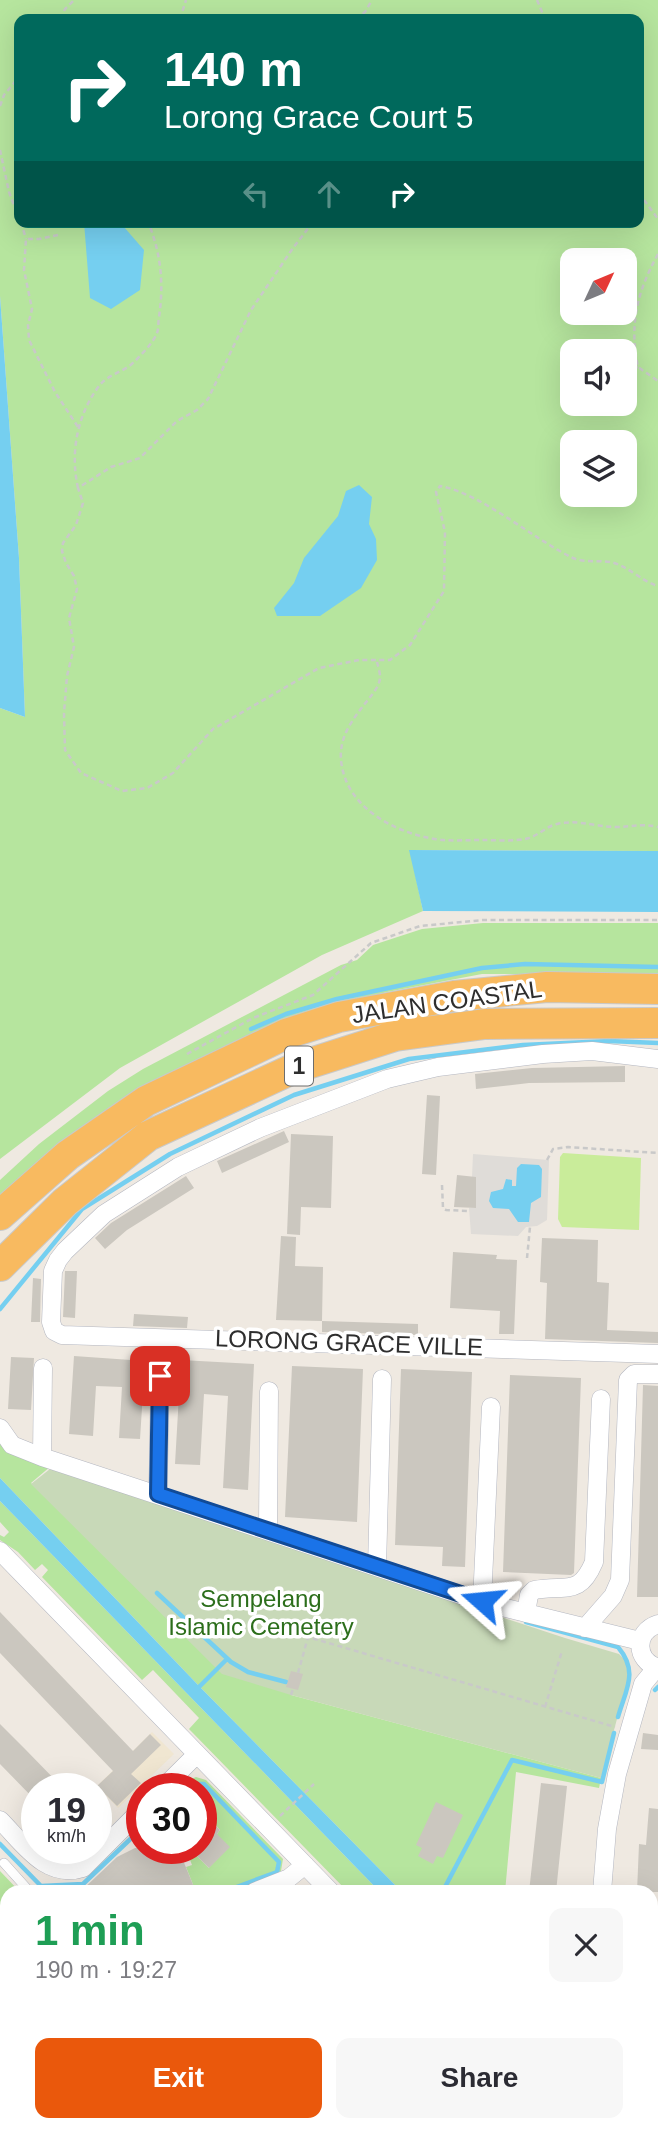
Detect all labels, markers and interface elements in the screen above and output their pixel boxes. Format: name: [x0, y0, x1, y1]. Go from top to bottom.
icon: right: [49, 42, 140, 133]
text: 140 m: [164, 42, 303, 96]
text: Lorong Grace Court 5: [164, 99, 474, 135]
icon: left: [237, 175, 275, 213]
icon: ahead: [310, 175, 348, 213]
icon: right: [383, 175, 421, 213]
north arrow: [560, 248, 637, 326]
map controls: [560, 248, 637, 507]
button: sound: [560, 339, 637, 416]
button: layers: [560, 430, 637, 507]
street label: JALAN COASTAL: [350, 975, 544, 1028]
road number: 1: [285, 1046, 313, 1086]
street label: LORONG GRACE VILLE: [215, 1324, 483, 1361]
pin: [130, 1346, 190, 1406]
icon: arrive: [141, 1357, 179, 1395]
position arrow: [445, 1564, 519, 1638]
park label: Sempelang Islamic Cemetery: [168, 1585, 354, 1640]
speed limit sign: 30: [126, 1773, 217, 1864]
text: 19: [47, 1790, 86, 1829]
text: km/h: [47, 1826, 86, 1846]
text: 1 min: [35, 1907, 145, 1954]
button: close: [549, 1908, 623, 1982]
text: 190 m · 19:27: [35, 1957, 177, 1983]
button: Exit: [35, 2038, 322, 2118]
button: Share: [336, 2038, 623, 2118]

